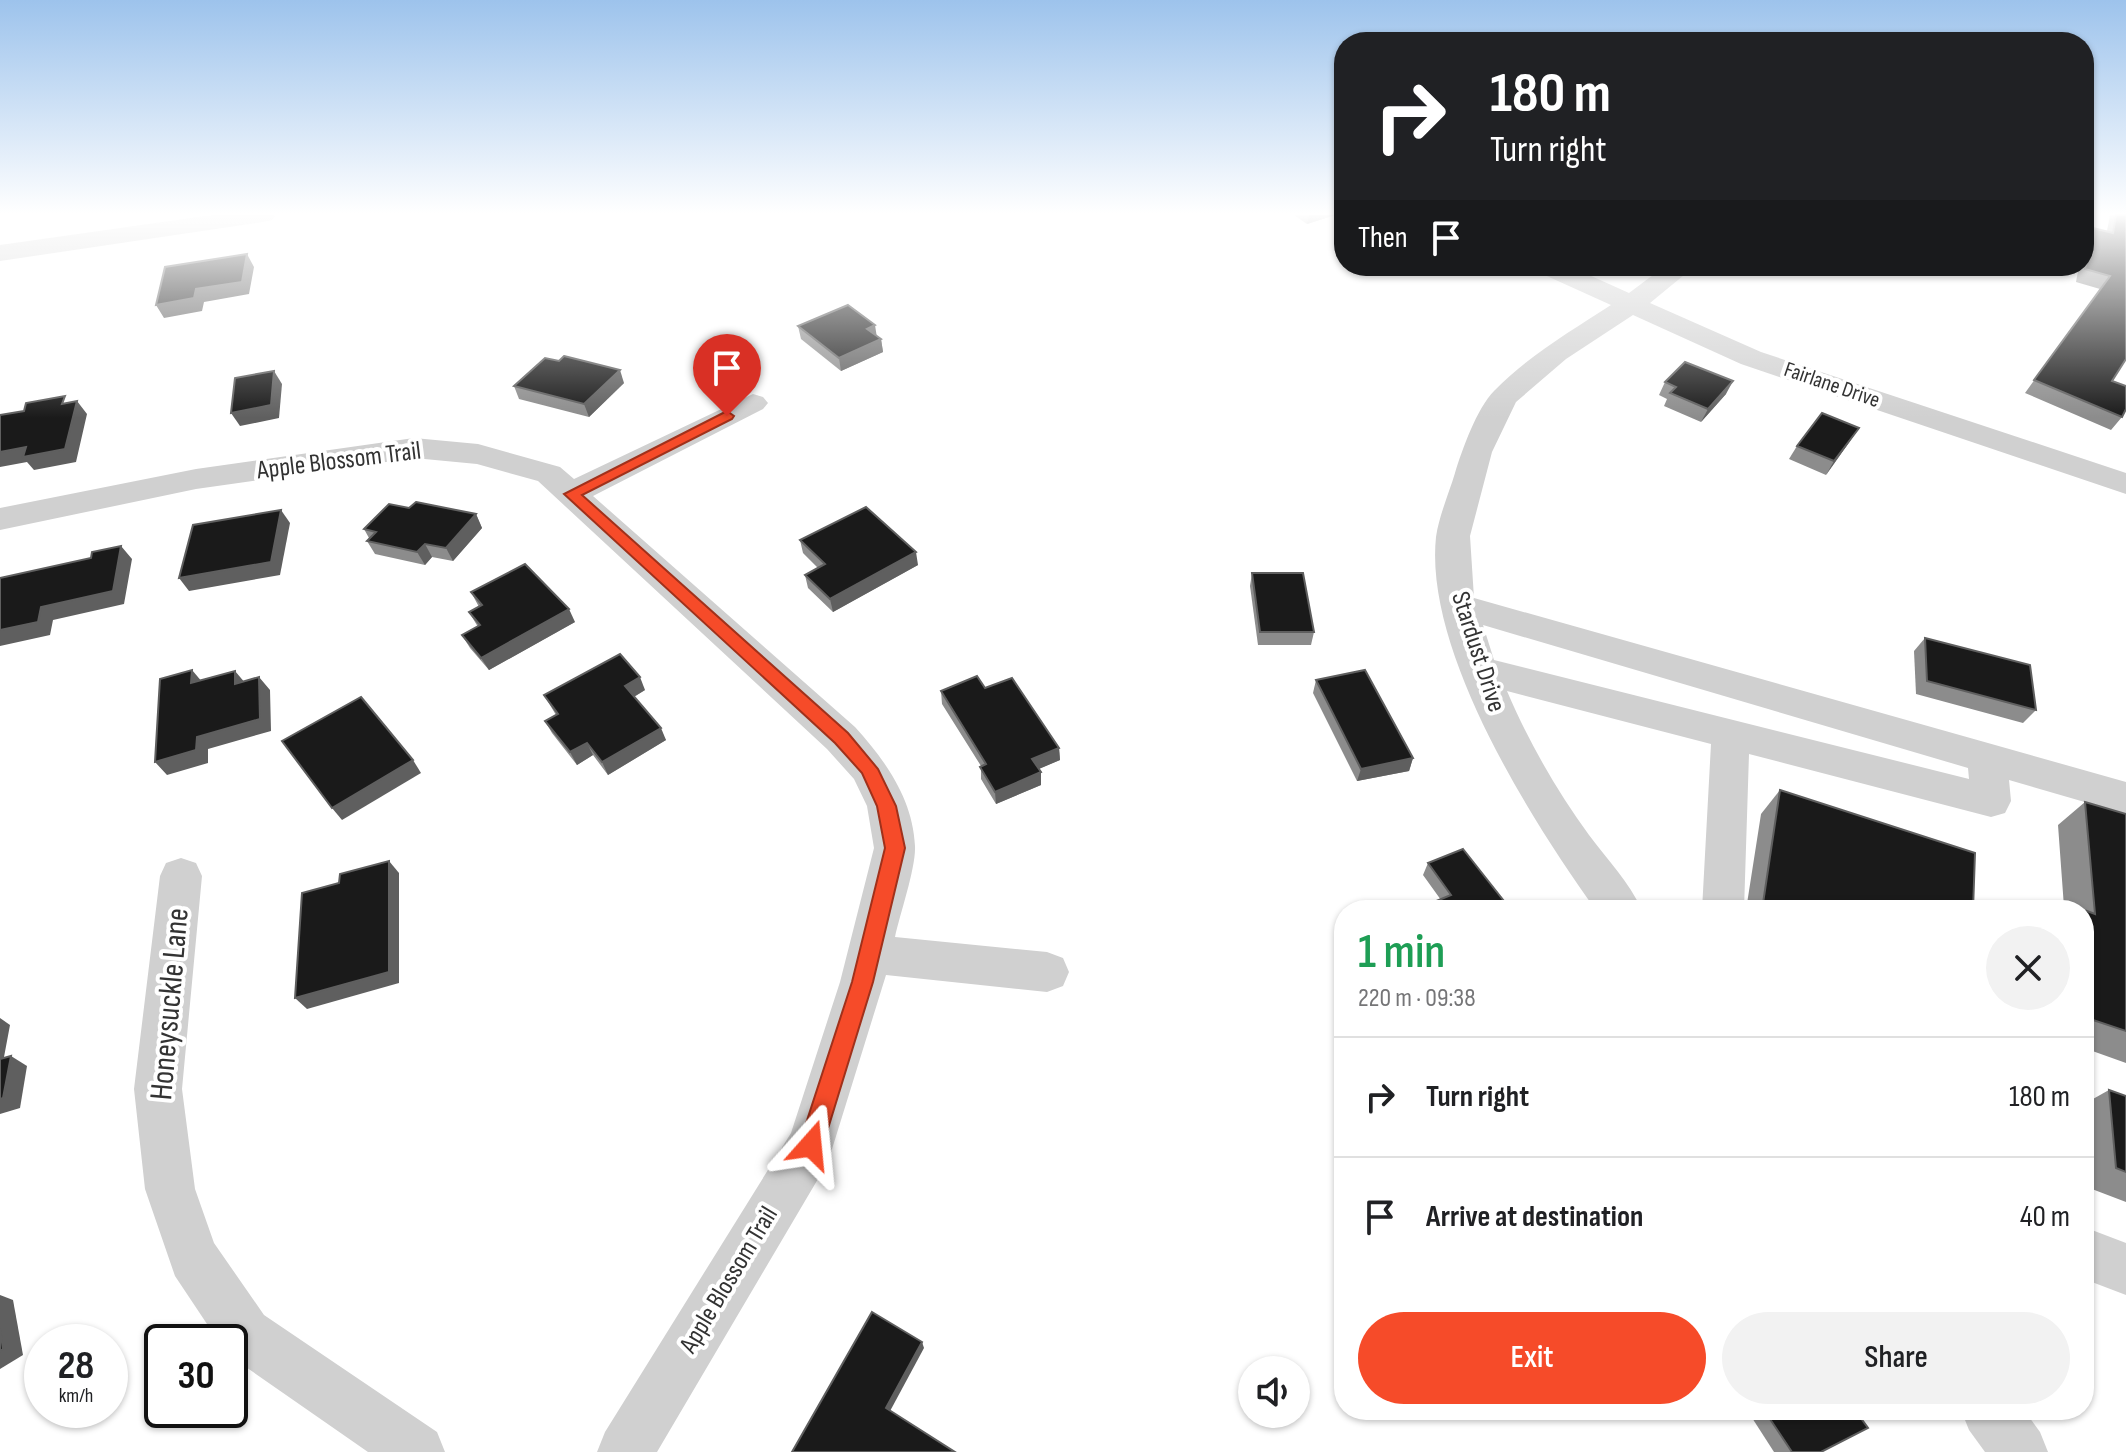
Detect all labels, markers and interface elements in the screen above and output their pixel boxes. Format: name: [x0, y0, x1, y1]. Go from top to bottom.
text: 180 m: [1490, 61, 1611, 128]
icon: right: [1358, 64, 1462, 168]
text: Turn right: [1490, 129, 1607, 172]
icon: arrive: [1424, 216, 1468, 260]
text: Then: [1358, 220, 1408, 256]
pin: [693, 334, 761, 416]
icon: arrive: [705, 346, 749, 390]
street label: Fairlane Drive: [1781, 356, 1883, 414]
street label: Apple Blossom Trail: [254, 436, 423, 487]
street label: Stardust Drive: [1444, 588, 1512, 716]
street label: Honeysuckle Lane: [142, 906, 198, 1102]
text: 1 min: [1358, 924, 1445, 981]
button: close: [1986, 926, 2070, 1010]
text: 220 m · 09:38: [1358, 983, 1476, 1014]
icon: right: [1358, 1075, 1402, 1119]
text: Turn right: [1426, 1079, 1529, 1115]
text: 180 m: [2009, 1079, 2070, 1115]
position arrow: [769, 1103, 853, 1187]
icon: arrive: [1358, 1195, 1402, 1239]
text: Arrive at destination: [1426, 1199, 1643, 1235]
text: 40 m: [2020, 1199, 2070, 1235]
street label: Apple Blossom Trail: [673, 1201, 785, 1360]
button: Exit: [1358, 1312, 1706, 1404]
button: Share: [1722, 1312, 2070, 1404]
speed limit sign: 30: [144, 1324, 248, 1428]
text: 28: [58, 1342, 94, 1390]
map controls: [1238, 1356, 1310, 1428]
button: sound: [1238, 1356, 1310, 1428]
text: km/h: [59, 1384, 93, 1408]

